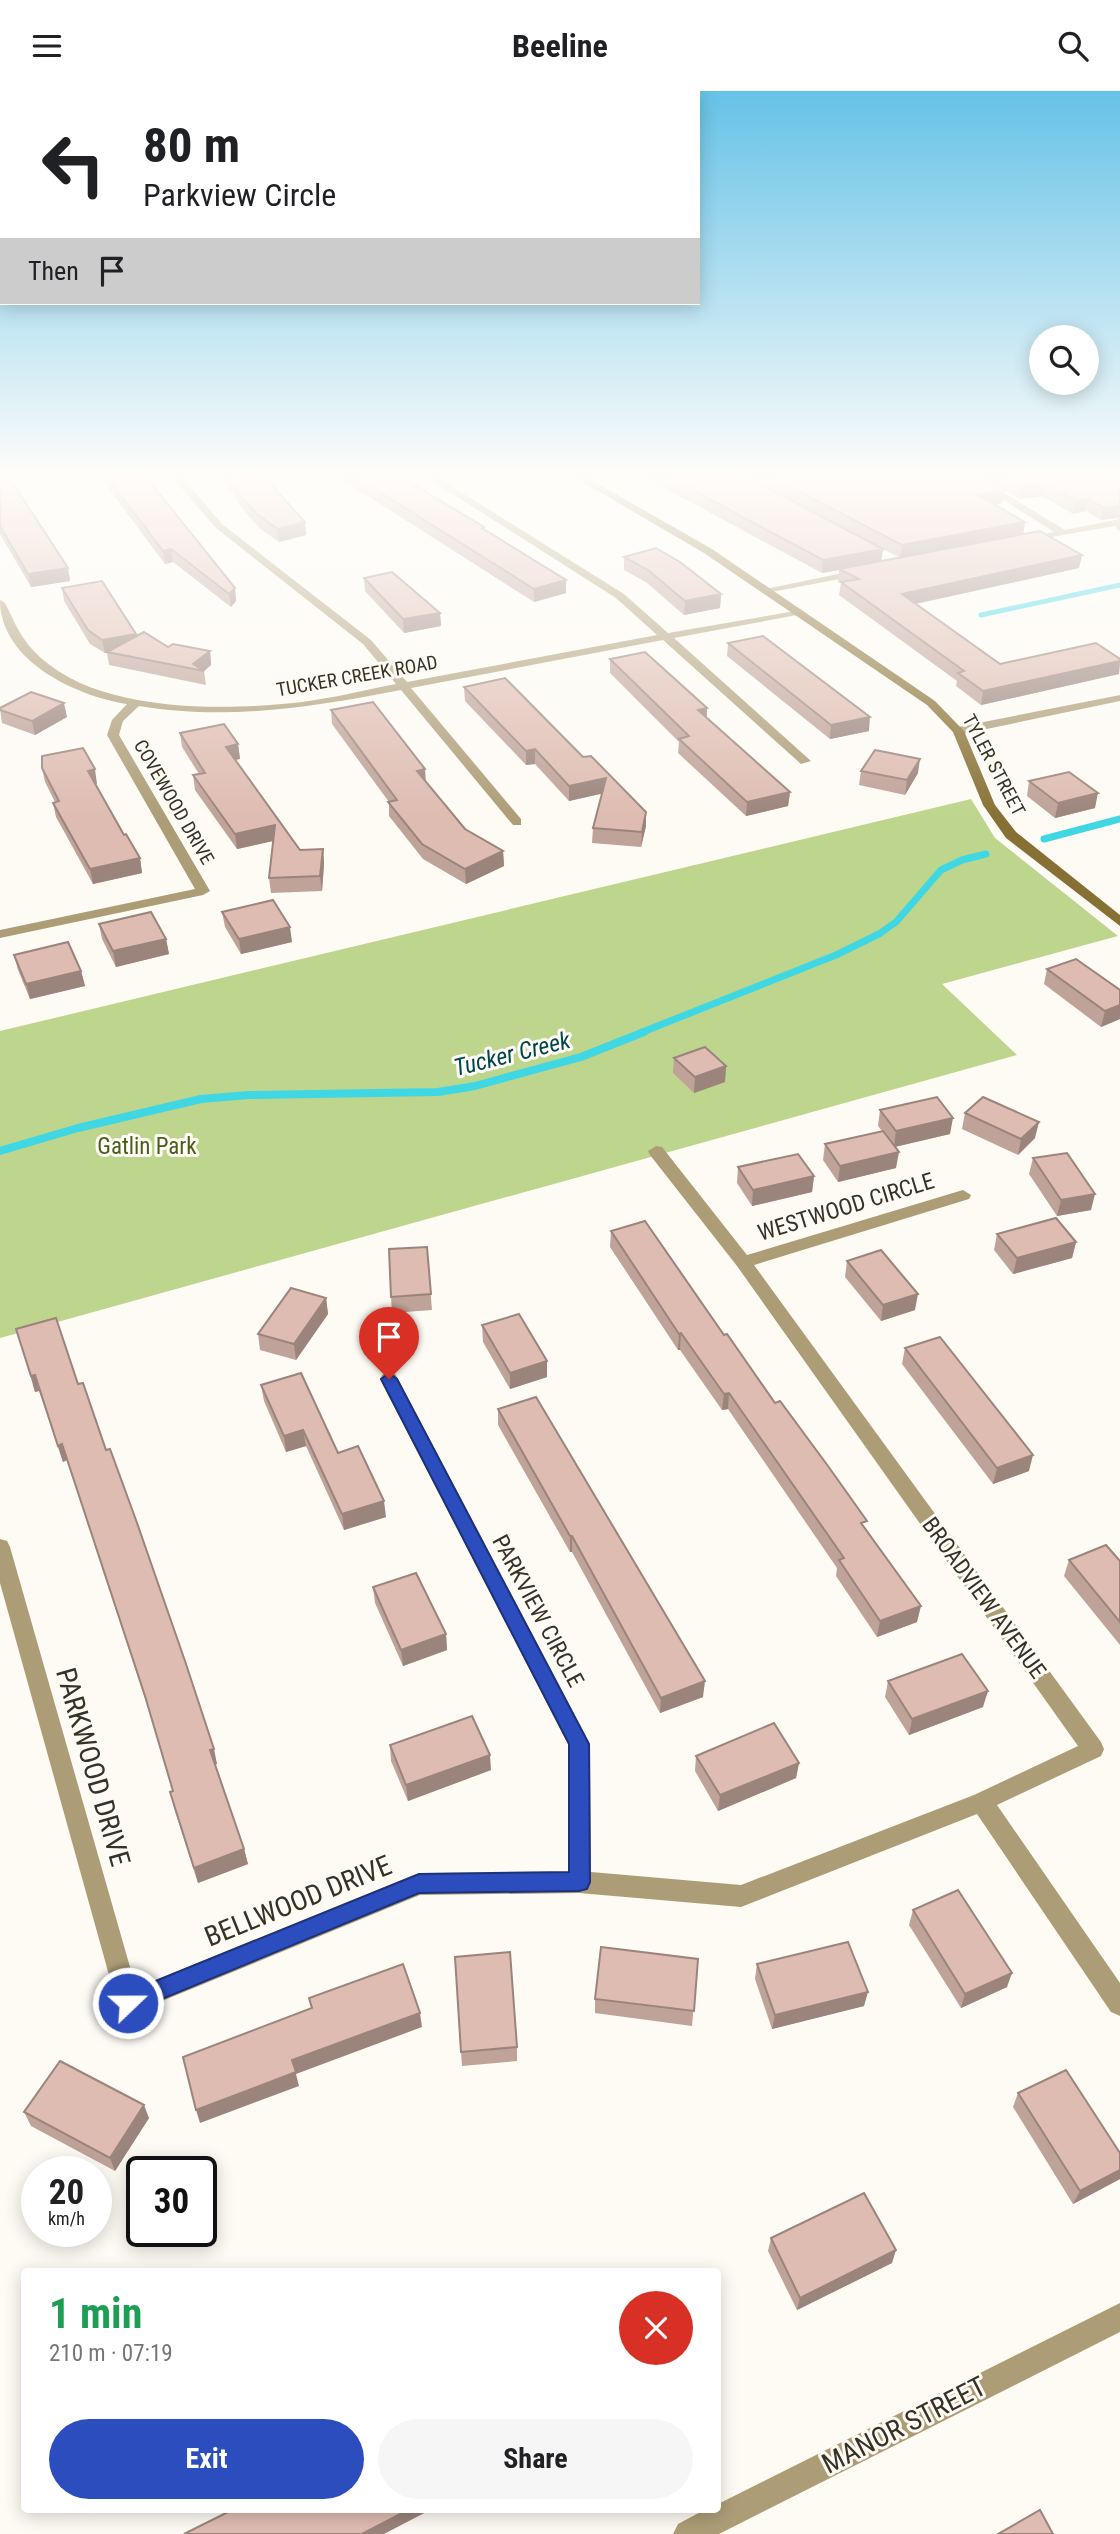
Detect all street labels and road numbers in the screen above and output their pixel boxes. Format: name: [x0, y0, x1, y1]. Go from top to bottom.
street label: TUCKER CREEK ROAD: [275, 651, 439, 701]
street label: TYLER STREET: [958, 710, 1030, 820]
street label: COVEWOOD DRIVE: [129, 735, 219, 869]
street label: WESTWOOD CIRCLE: [755, 1167, 937, 1247]
street label: BROADVIEW AVENUE: [916, 1512, 1052, 1684]
street label: PARKVIEW CIRCLE: [487, 1530, 589, 1692]
street label: PARKWOOD DRIVE: [49, 1664, 137, 1870]
street label: BELLWOOD DRIVE: [200, 1848, 396, 1954]
street label: MANOR STREET: [816, 2370, 992, 2480]

